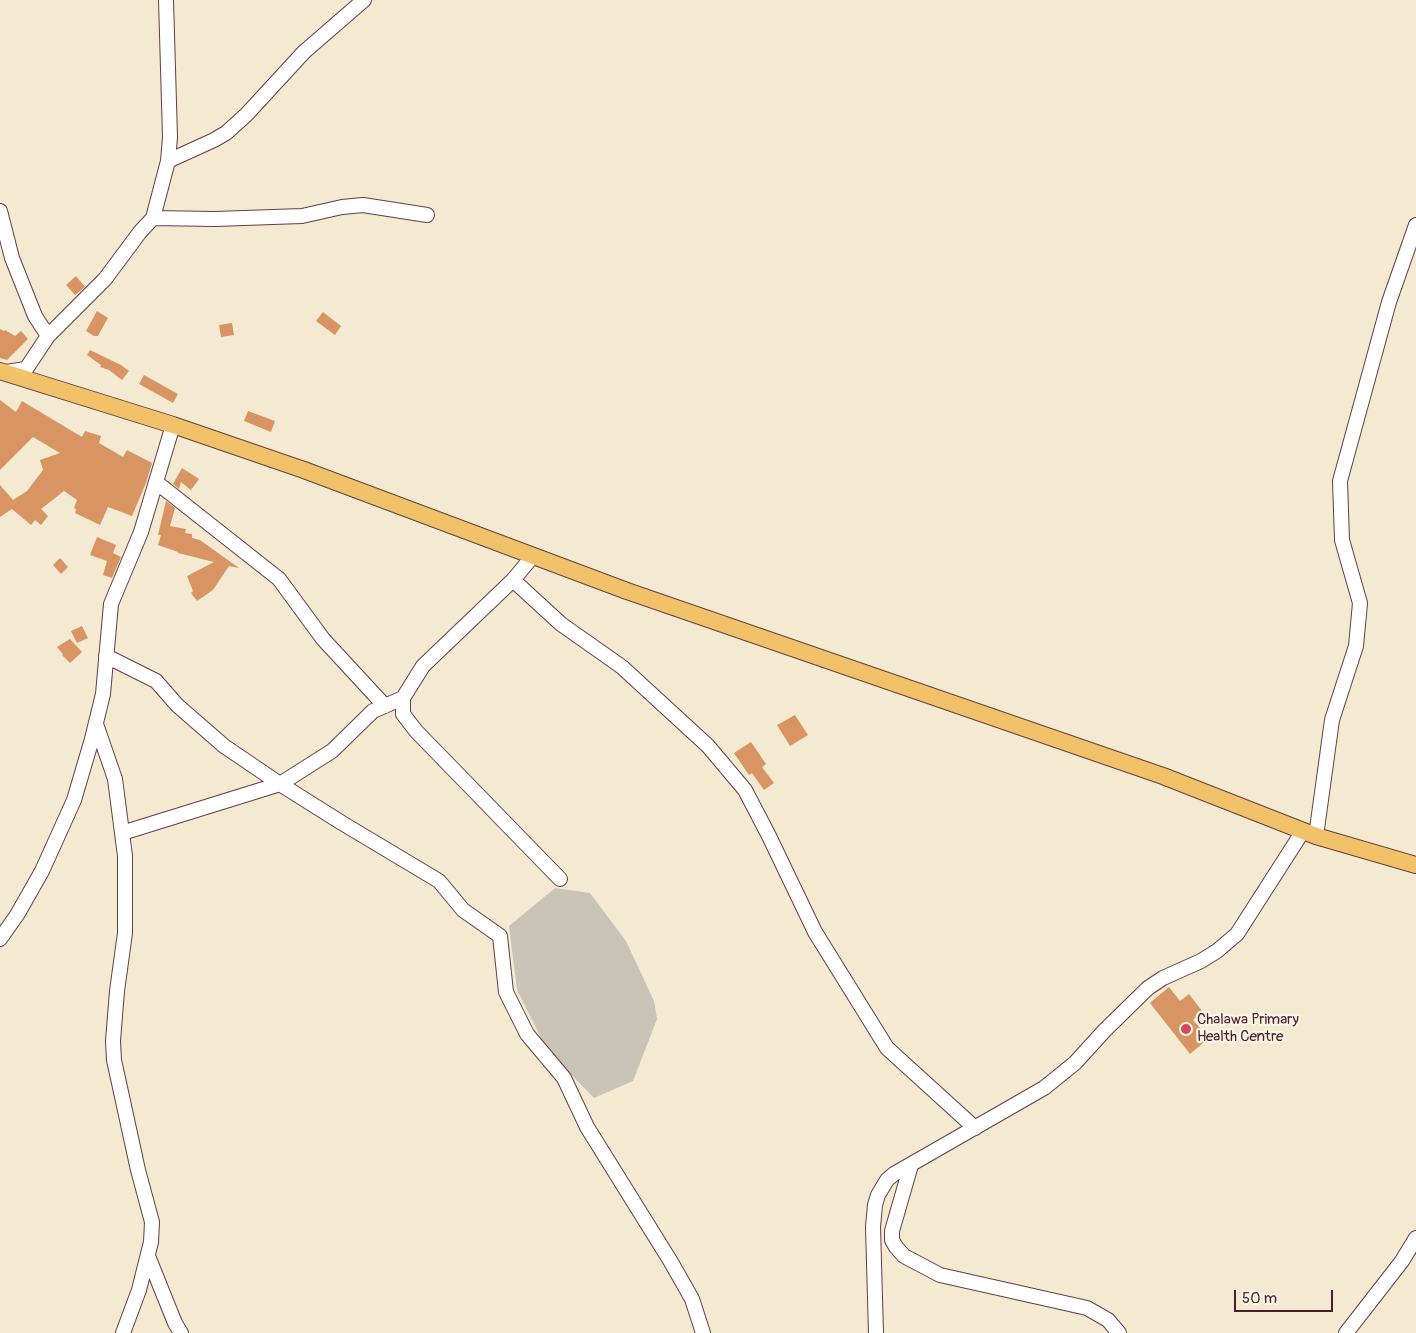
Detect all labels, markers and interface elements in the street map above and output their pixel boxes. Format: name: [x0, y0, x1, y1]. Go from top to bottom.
place label: Chalawa Primary Health Centre: [1197, 1011, 1299, 1046]
marker: Chalawa Primary Health Centre: [1179, 1022, 1193, 1036]
scale bar: [1236, 1280, 1335, 1312]
text: 50 m: [1242, 1289, 1277, 1308]

